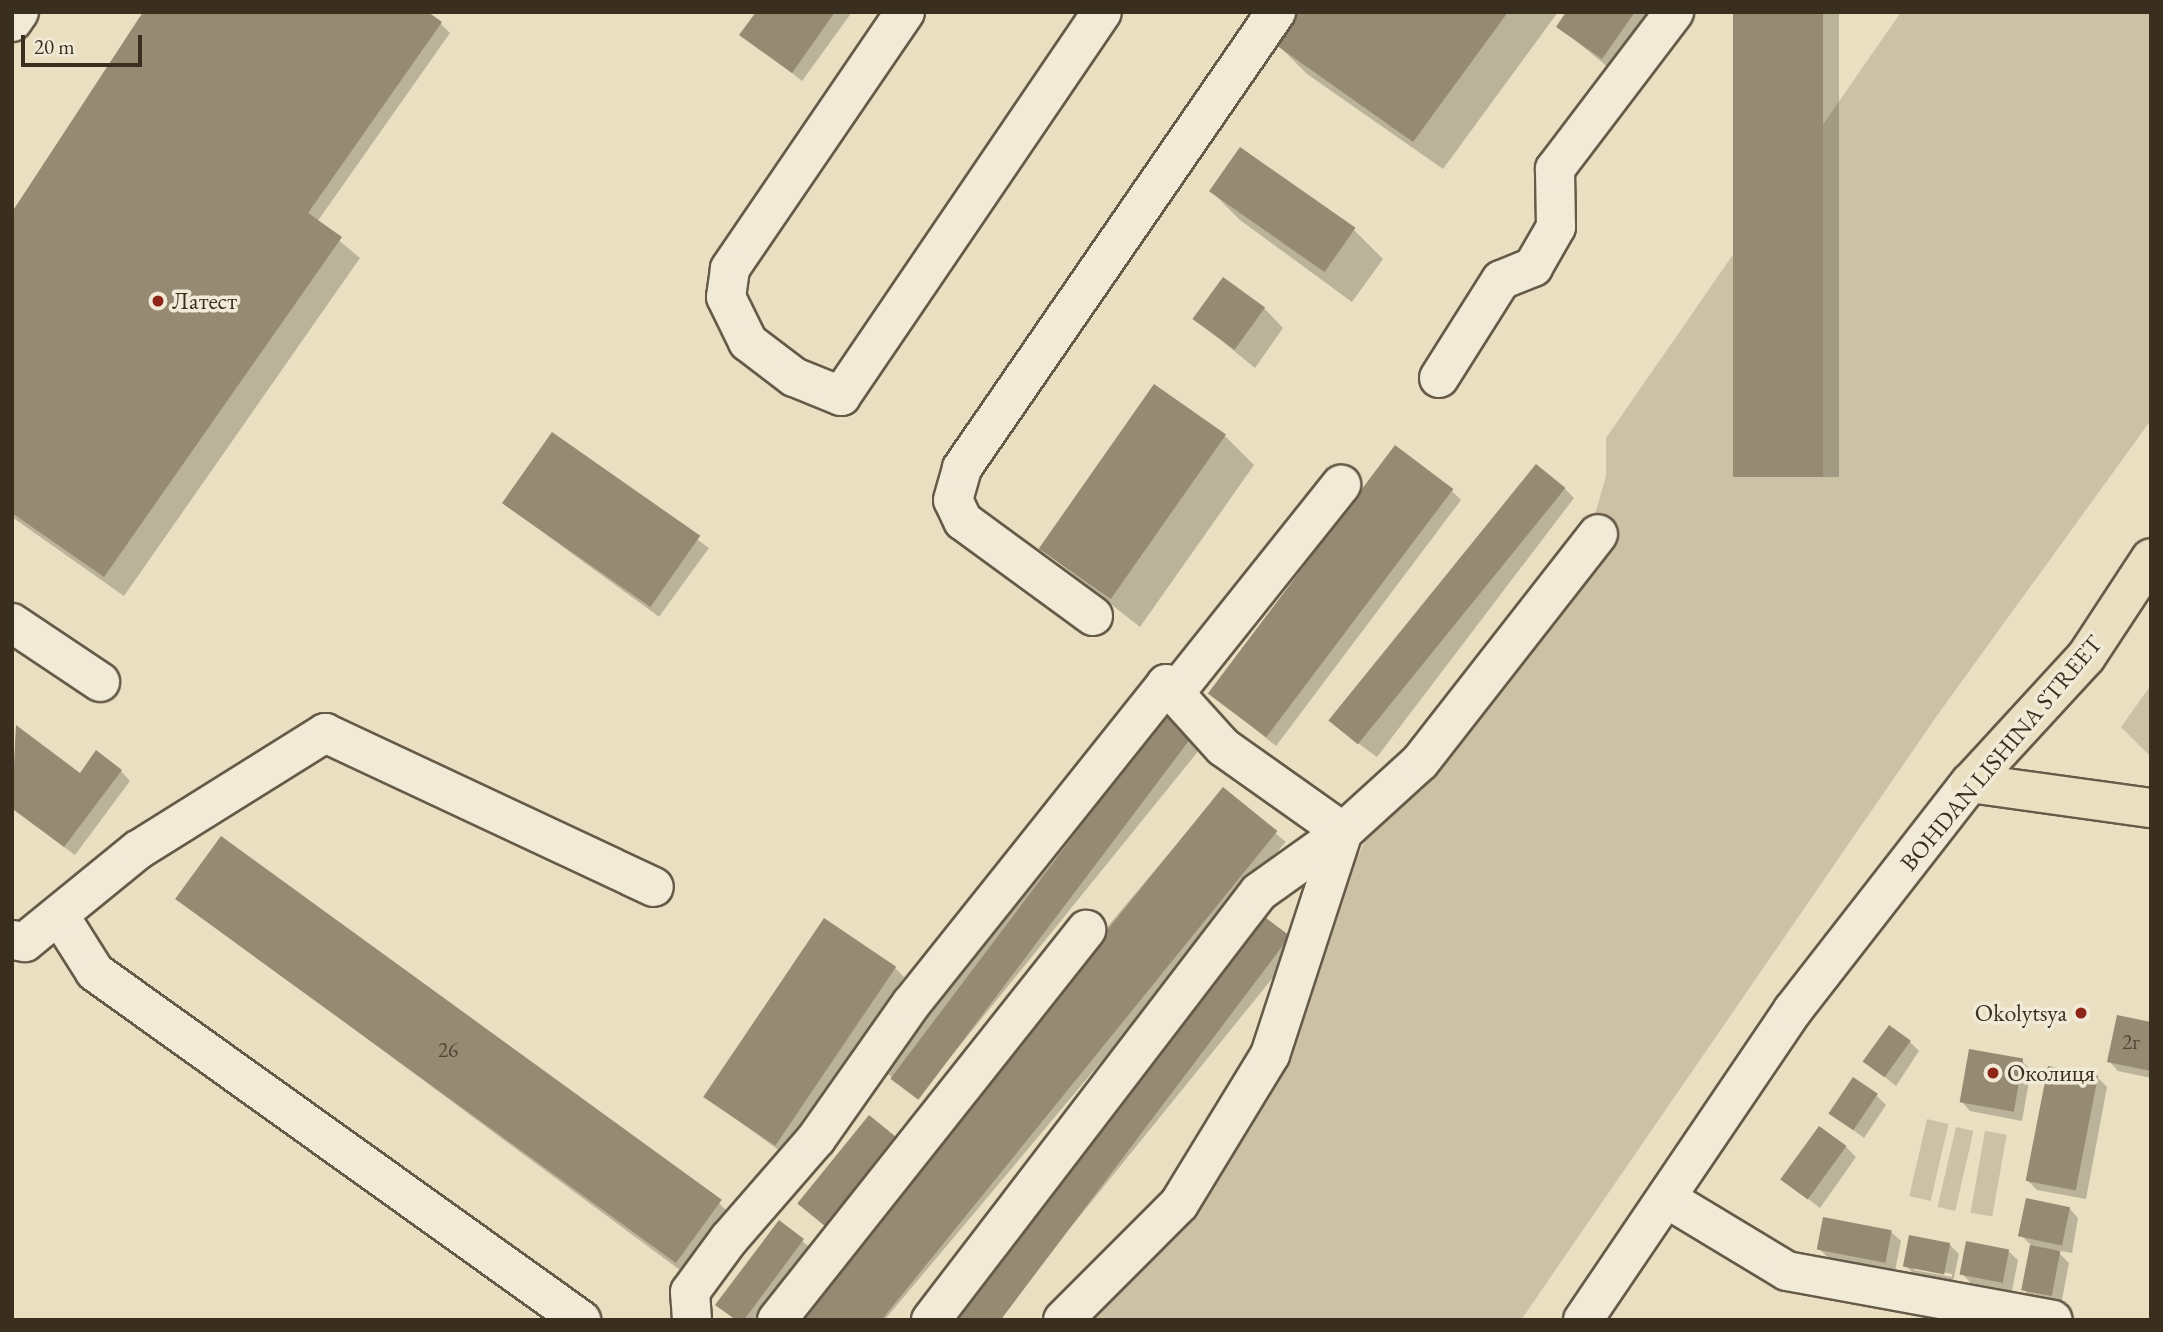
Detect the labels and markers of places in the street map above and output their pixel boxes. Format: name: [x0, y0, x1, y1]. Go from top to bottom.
place label: Латест: [172, 287, 237, 315]
marker: Латест: [150, 293, 166, 309]
place label: Okolytsya: [1975, 999, 2067, 1027]
marker: Okolytsya: [2073, 1005, 2089, 1021]
place label: Околиця: [2007, 1059, 2095, 1087]
marker: Околиця: [1985, 1065, 2001, 1081]

